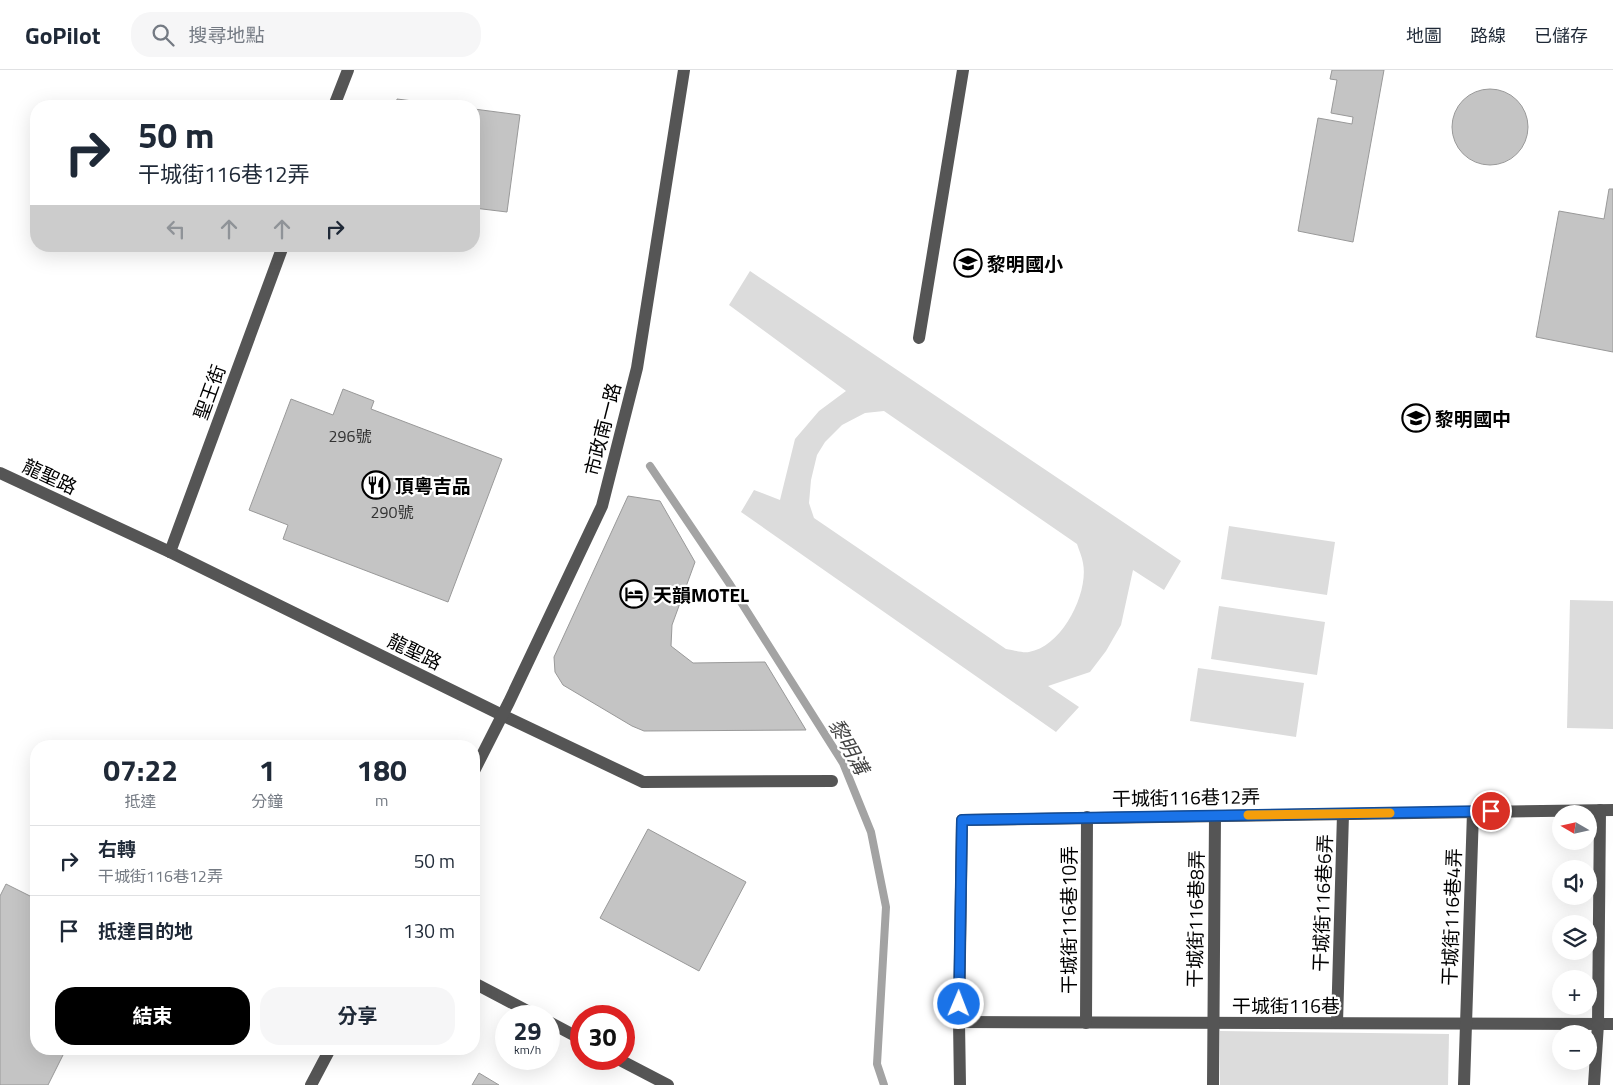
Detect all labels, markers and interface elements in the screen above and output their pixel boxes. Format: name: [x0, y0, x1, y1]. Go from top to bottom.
search box: [131, 12, 481, 57]
text: GoPilot: [25, 17, 101, 53]
text: 搜尋地點: [189, 20, 265, 49]
icon: search: [149, 21, 177, 49]
text: 地圖: [1406, 22, 1442, 49]
text: 路線: [1470, 22, 1506, 49]
text: 已儲存: [1534, 22, 1588, 49]
text: 50 m: [138, 108, 214, 162]
icon: right: [55, 120, 120, 185]
text: 干城街116巷12弄: [138, 157, 310, 191]
icon: left: [162, 215, 190, 243]
icon: ahead: [215, 215, 243, 243]
icon: ahead: [268, 215, 296, 243]
icon: right: [321, 215, 349, 243]
school or university icon: 黎明國小: [953, 248, 983, 278]
place label: 黎明國小: [987, 249, 1063, 278]
street label: 聖王街: [186, 360, 232, 424]
street label: 市政南一路: [576, 379, 628, 479]
school or university icon: 黎明國中: [1401, 403, 1431, 433]
place label: 黎明國中: [1435, 404, 1511, 433]
house number: 296號: [329, 424, 371, 448]
street label: 龍聖路: [18, 451, 82, 501]
restaurant icon: 頂粵吉品: [361, 470, 391, 500]
place label: 頂粵吉品: [395, 471, 471, 500]
house number: 290號: [371, 500, 413, 524]
hotel icon: 天韻MOTEL: [619, 579, 649, 609]
place label: 天韻MOTEL: [653, 580, 749, 609]
street label: 龍聖路: [383, 625, 447, 677]
water label: 黎明溝: [821, 712, 879, 782]
text: 07:22: [103, 747, 178, 793]
text: 1: [259, 747, 276, 793]
text: 180: [356, 747, 407, 793]
street label: 干城街116巷12弄: [1112, 781, 1260, 813]
text: m: [375, 788, 388, 812]
text: 抵達: [125, 789, 157, 813]
text: 分鐘: [251, 789, 283, 813]
pin: [1470, 790, 1512, 832]
icon: arrive: [1477, 797, 1505, 825]
north arrow: [1552, 805, 1598, 850]
map controls: [1552, 805, 1597, 1070]
text: 右轉: [98, 834, 136, 863]
street label: 干城街116巷6弄: [1305, 834, 1339, 972]
text: 50 m: [414, 846, 455, 875]
street label: 干城街116巷10弄: [1054, 846, 1083, 994]
icon: right: [55, 847, 83, 875]
street label: 干城街116巷4弄: [1434, 848, 1468, 986]
street label: 干城街116巷8弄: [1179, 850, 1211, 988]
button: sound: [1552, 860, 1597, 905]
text: 干城街116巷12弄: [98, 864, 223, 888]
button: layers: [1552, 915, 1597, 960]
text: 抵達目的地: [98, 916, 193, 945]
text: 130 m: [403, 916, 455, 945]
icon: arrive: [55, 917, 83, 945]
button: +: [1552, 970, 1597, 1015]
position arrow: [932, 977, 984, 1029]
button: 結束: [55, 987, 250, 1045]
button: 分享: [260, 987, 455, 1045]
street label: 干城街116巷: [1232, 991, 1340, 1020]
speed limit sign: 30: [570, 1005, 635, 1070]
text: 29: [513, 1012, 542, 1050]
button: −: [1552, 1025, 1597, 1070]
text: km/h: [514, 1040, 541, 1059]

